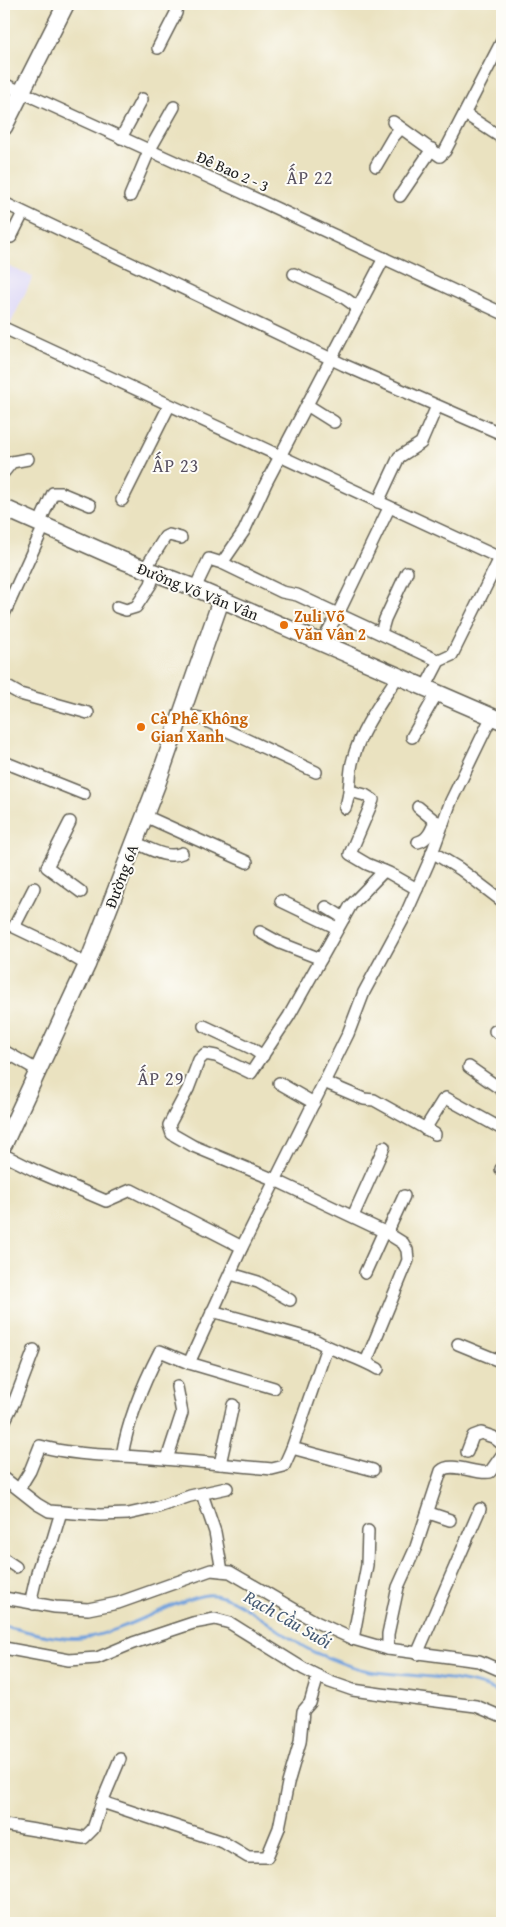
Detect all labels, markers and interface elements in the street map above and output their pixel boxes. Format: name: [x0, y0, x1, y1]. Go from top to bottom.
street label: Đê Bao 2 - 3: [193, 144, 273, 198]
district label: ẤP 22: [287, 163, 333, 191]
district label: ẤP 23: [153, 451, 199, 479]
street label: Đường Võ Văn Vân: [134, 556, 262, 626]
place label: Zuli Võ Văn Vân 2: [294, 604, 366, 646]
marker: Zuli Võ Văn Vân 2: [278, 619, 290, 631]
place label: Cà Phê Không Gian Xanh: [151, 706, 248, 748]
marker: Cà Phê Không Gian Xanh: [135, 721, 147, 733]
street label: Đường 6A: [98, 840, 144, 911]
district label: ẤP 29: [138, 1064, 184, 1092]
water label: Rạch Cầu Suối: [238, 1582, 337, 1655]

